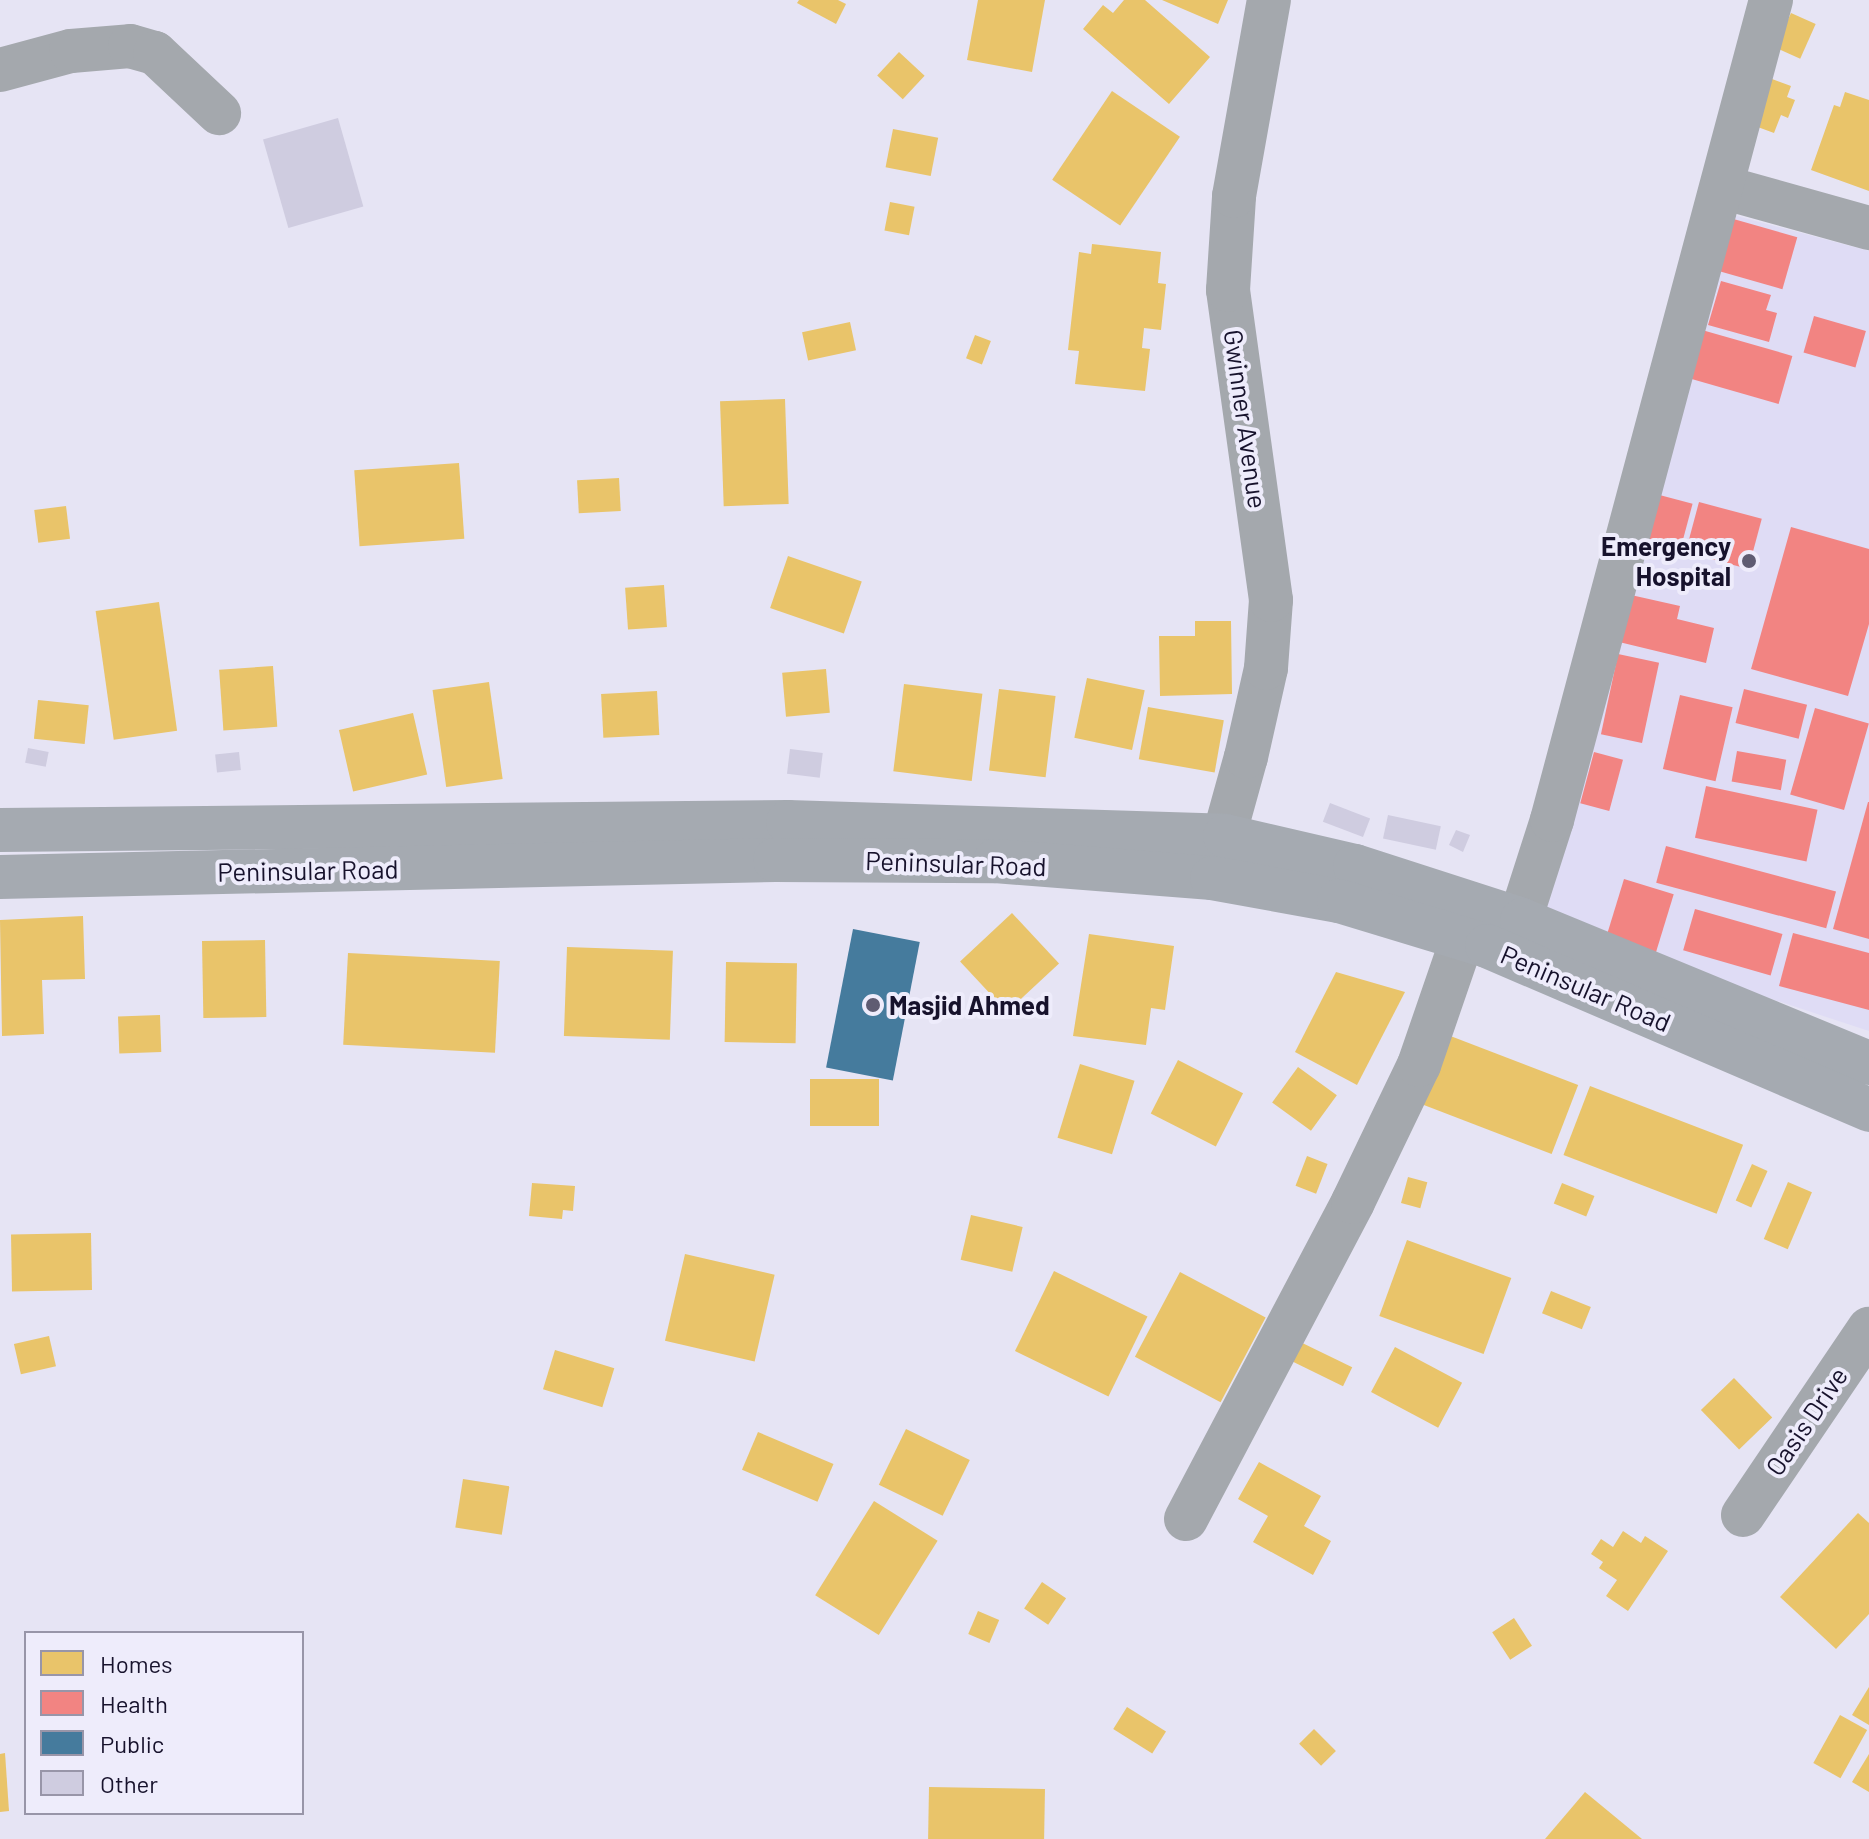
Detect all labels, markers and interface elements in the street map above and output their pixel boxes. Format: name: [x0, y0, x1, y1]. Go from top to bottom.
street label: Gwinner Avenue: [1218, 328, 1274, 510]
place label: Emergency Hospital: [1601, 530, 1731, 592]
marker: Emergency Hospital: [1738, 550, 1760, 572]
street label: Peninsular Road: [865, 844, 1047, 882]
street label: Peninsular Road: [217, 853, 399, 887]
street label: Peninsular Road: [1496, 938, 1676, 1038]
place label: Masjid Ahmed: [889, 989, 1050, 1021]
marker: Masjid Ahmed: [864, 996, 882, 1014]
street label: Oasis Drive: [1758, 1361, 1854, 1481]
legend: [24, 1631, 304, 1815]
text: Homes: [100, 1649, 173, 1678]
text: Health: [100, 1689, 168, 1718]
text: Public: [100, 1729, 164, 1758]
text: Other: [100, 1769, 158, 1798]

